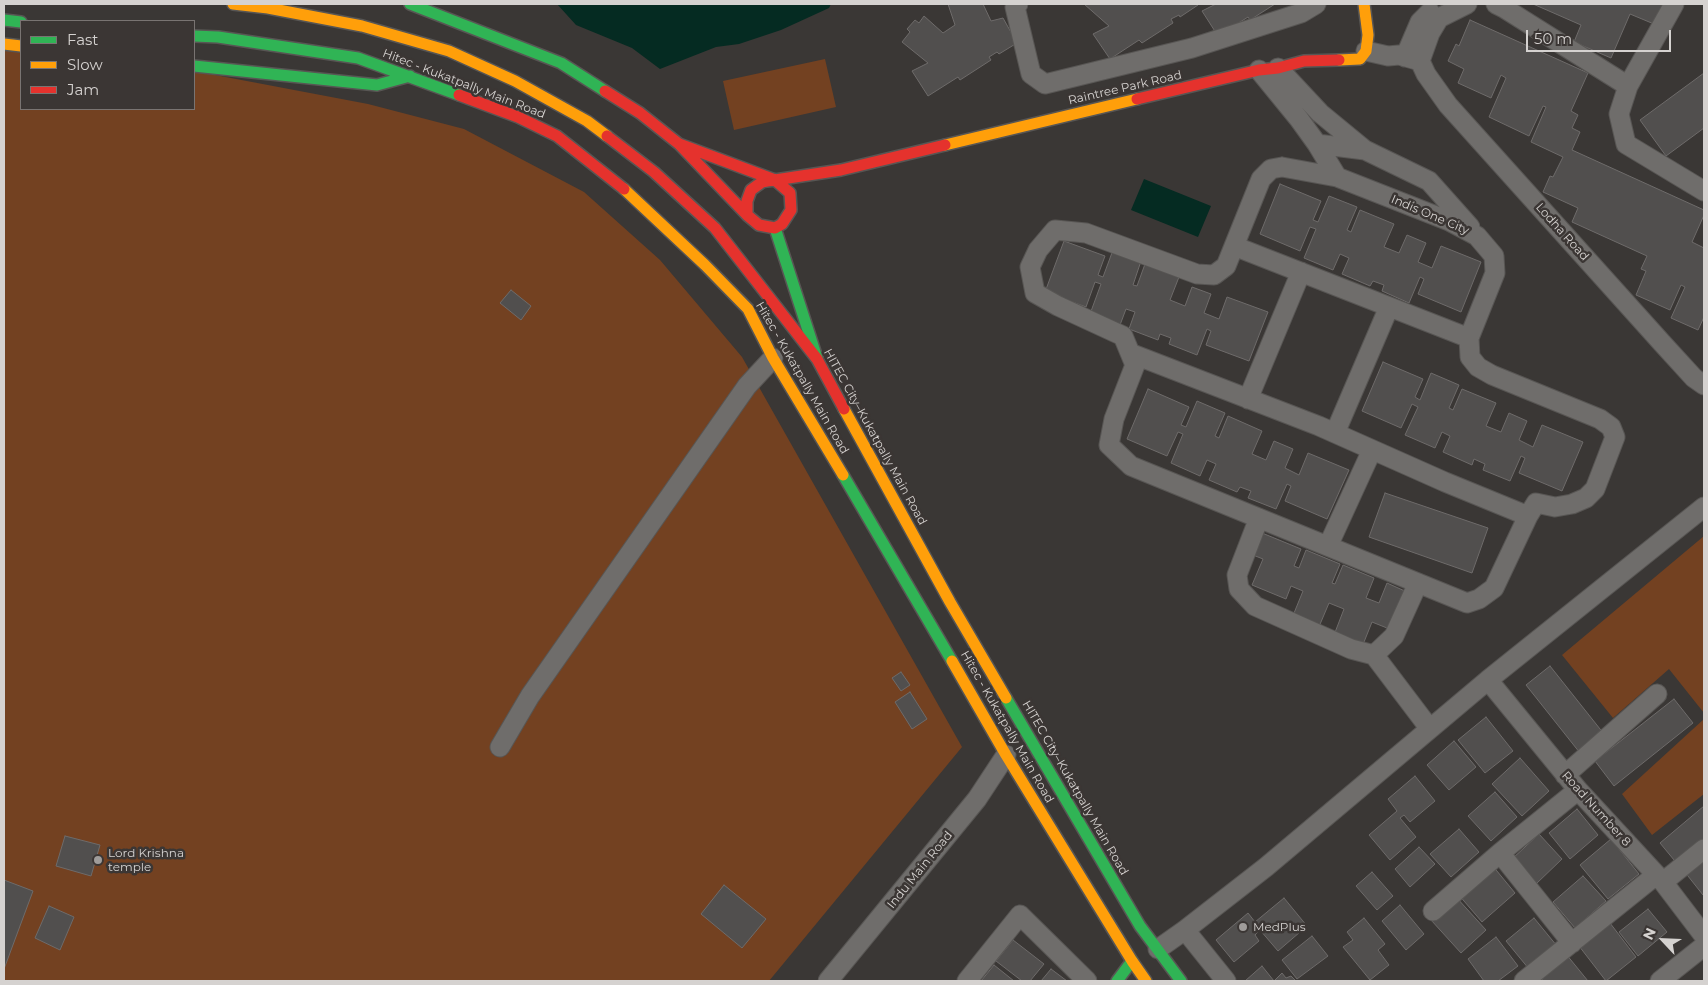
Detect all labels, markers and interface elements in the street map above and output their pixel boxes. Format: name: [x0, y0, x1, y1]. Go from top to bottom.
legend: [20, 20, 195, 110]
scale bar: [1528, 20, 1673, 52]
text: 50 m: [1534, 29, 1572, 48]
text: Fast: [67, 30, 98, 49]
street label: Hitec - Kukatpally Main Road: [380, 46, 548, 122]
text: Slow: [67, 55, 103, 74]
street label: Raintree Park Road: [1067, 68, 1183, 108]
text: Jam: [67, 80, 99, 99]
street label: Indis One City: [1389, 192, 1471, 238]
street label: Lodha Road: [1532, 200, 1592, 264]
street label: Hitec - Kukatpally Main Road: [752, 299, 852, 457]
street label: HITEC City–Kukatpally Main Road: [820, 346, 930, 528]
street label: Hitec - Kukatpally Main Road: [957, 648, 1057, 806]
street label: HITEC City–Kukatpally Main Road: [1019, 698, 1131, 878]
street label: Road Number 8: [1559, 768, 1633, 850]
street label: Indu Main Road: [884, 828, 956, 912]
place label: Lord Krishna temple: [108, 846, 184, 874]
marker: Lord Krishna temple: [92, 854, 104, 866]
north arrow: [1638, 915, 1688, 965]
place label: MedPlus: [1253, 920, 1306, 934]
marker: MedPlus: [1237, 921, 1249, 933]
text: N: [1639, 925, 1660, 943]

